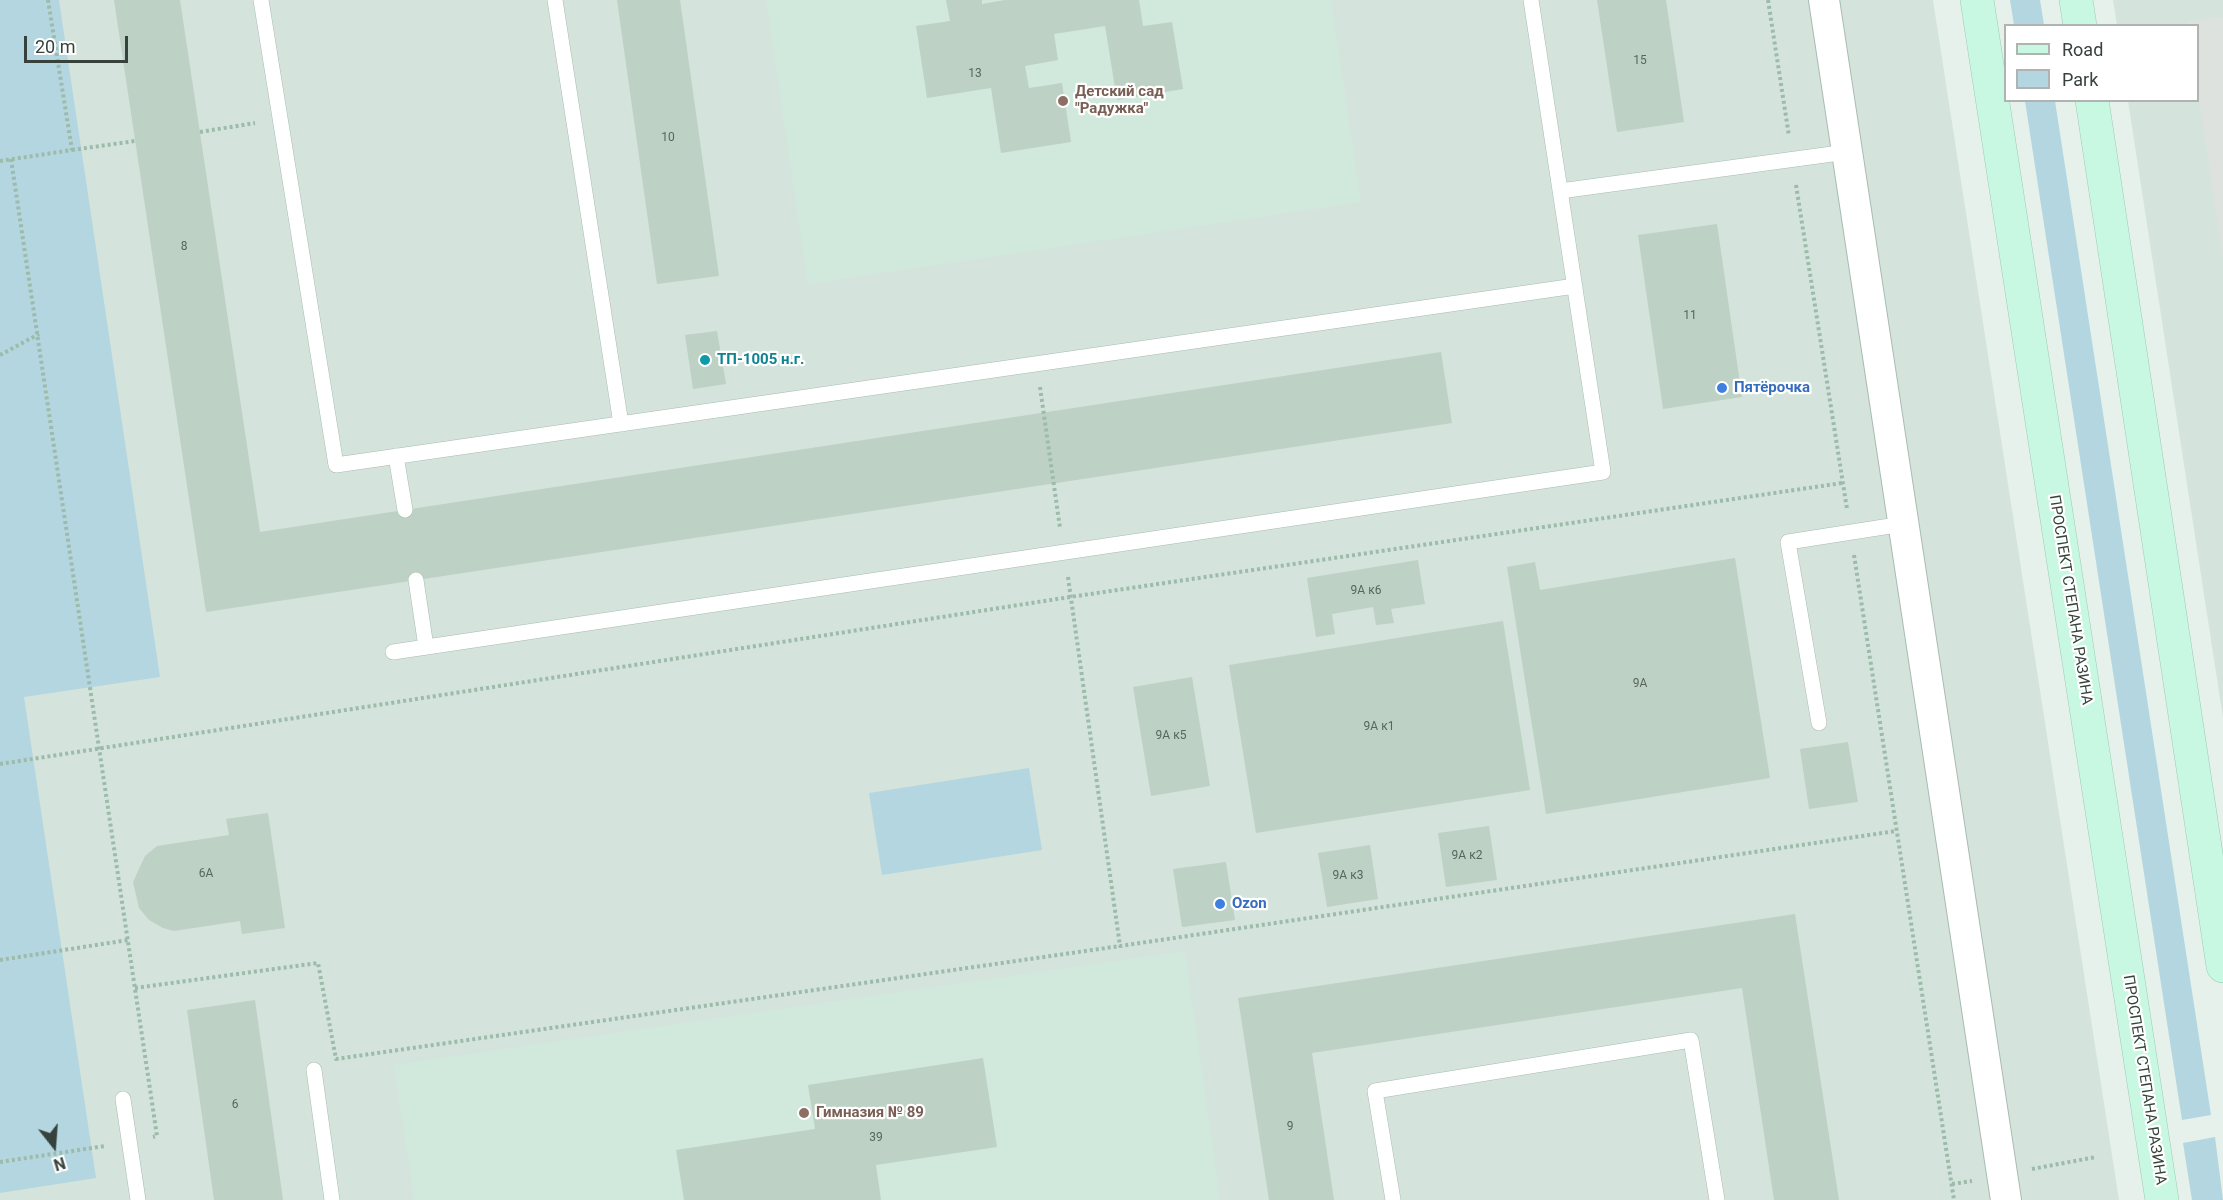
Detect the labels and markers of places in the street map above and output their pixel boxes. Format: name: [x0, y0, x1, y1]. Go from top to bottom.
place label: Детский сад "Радужка": [1075, 83, 1164, 118]
marker: Детский сад "Радужка": [1056, 94, 1070, 108]
place label: ТП-1005 н.г.: [717, 351, 804, 369]
marker: ТП-1005 н.г.: [698, 353, 712, 367]
place label: Пятёрочка: [1734, 379, 1810, 397]
marker: Пятёрочка: [1715, 381, 1729, 395]
place label: Ozon: [1232, 895, 1267, 913]
marker: Ozon: [1213, 897, 1227, 911]
place label: Гимназия № 89: [816, 1104, 924, 1122]
marker: Гимназия № 89: [797, 1106, 811, 1120]

